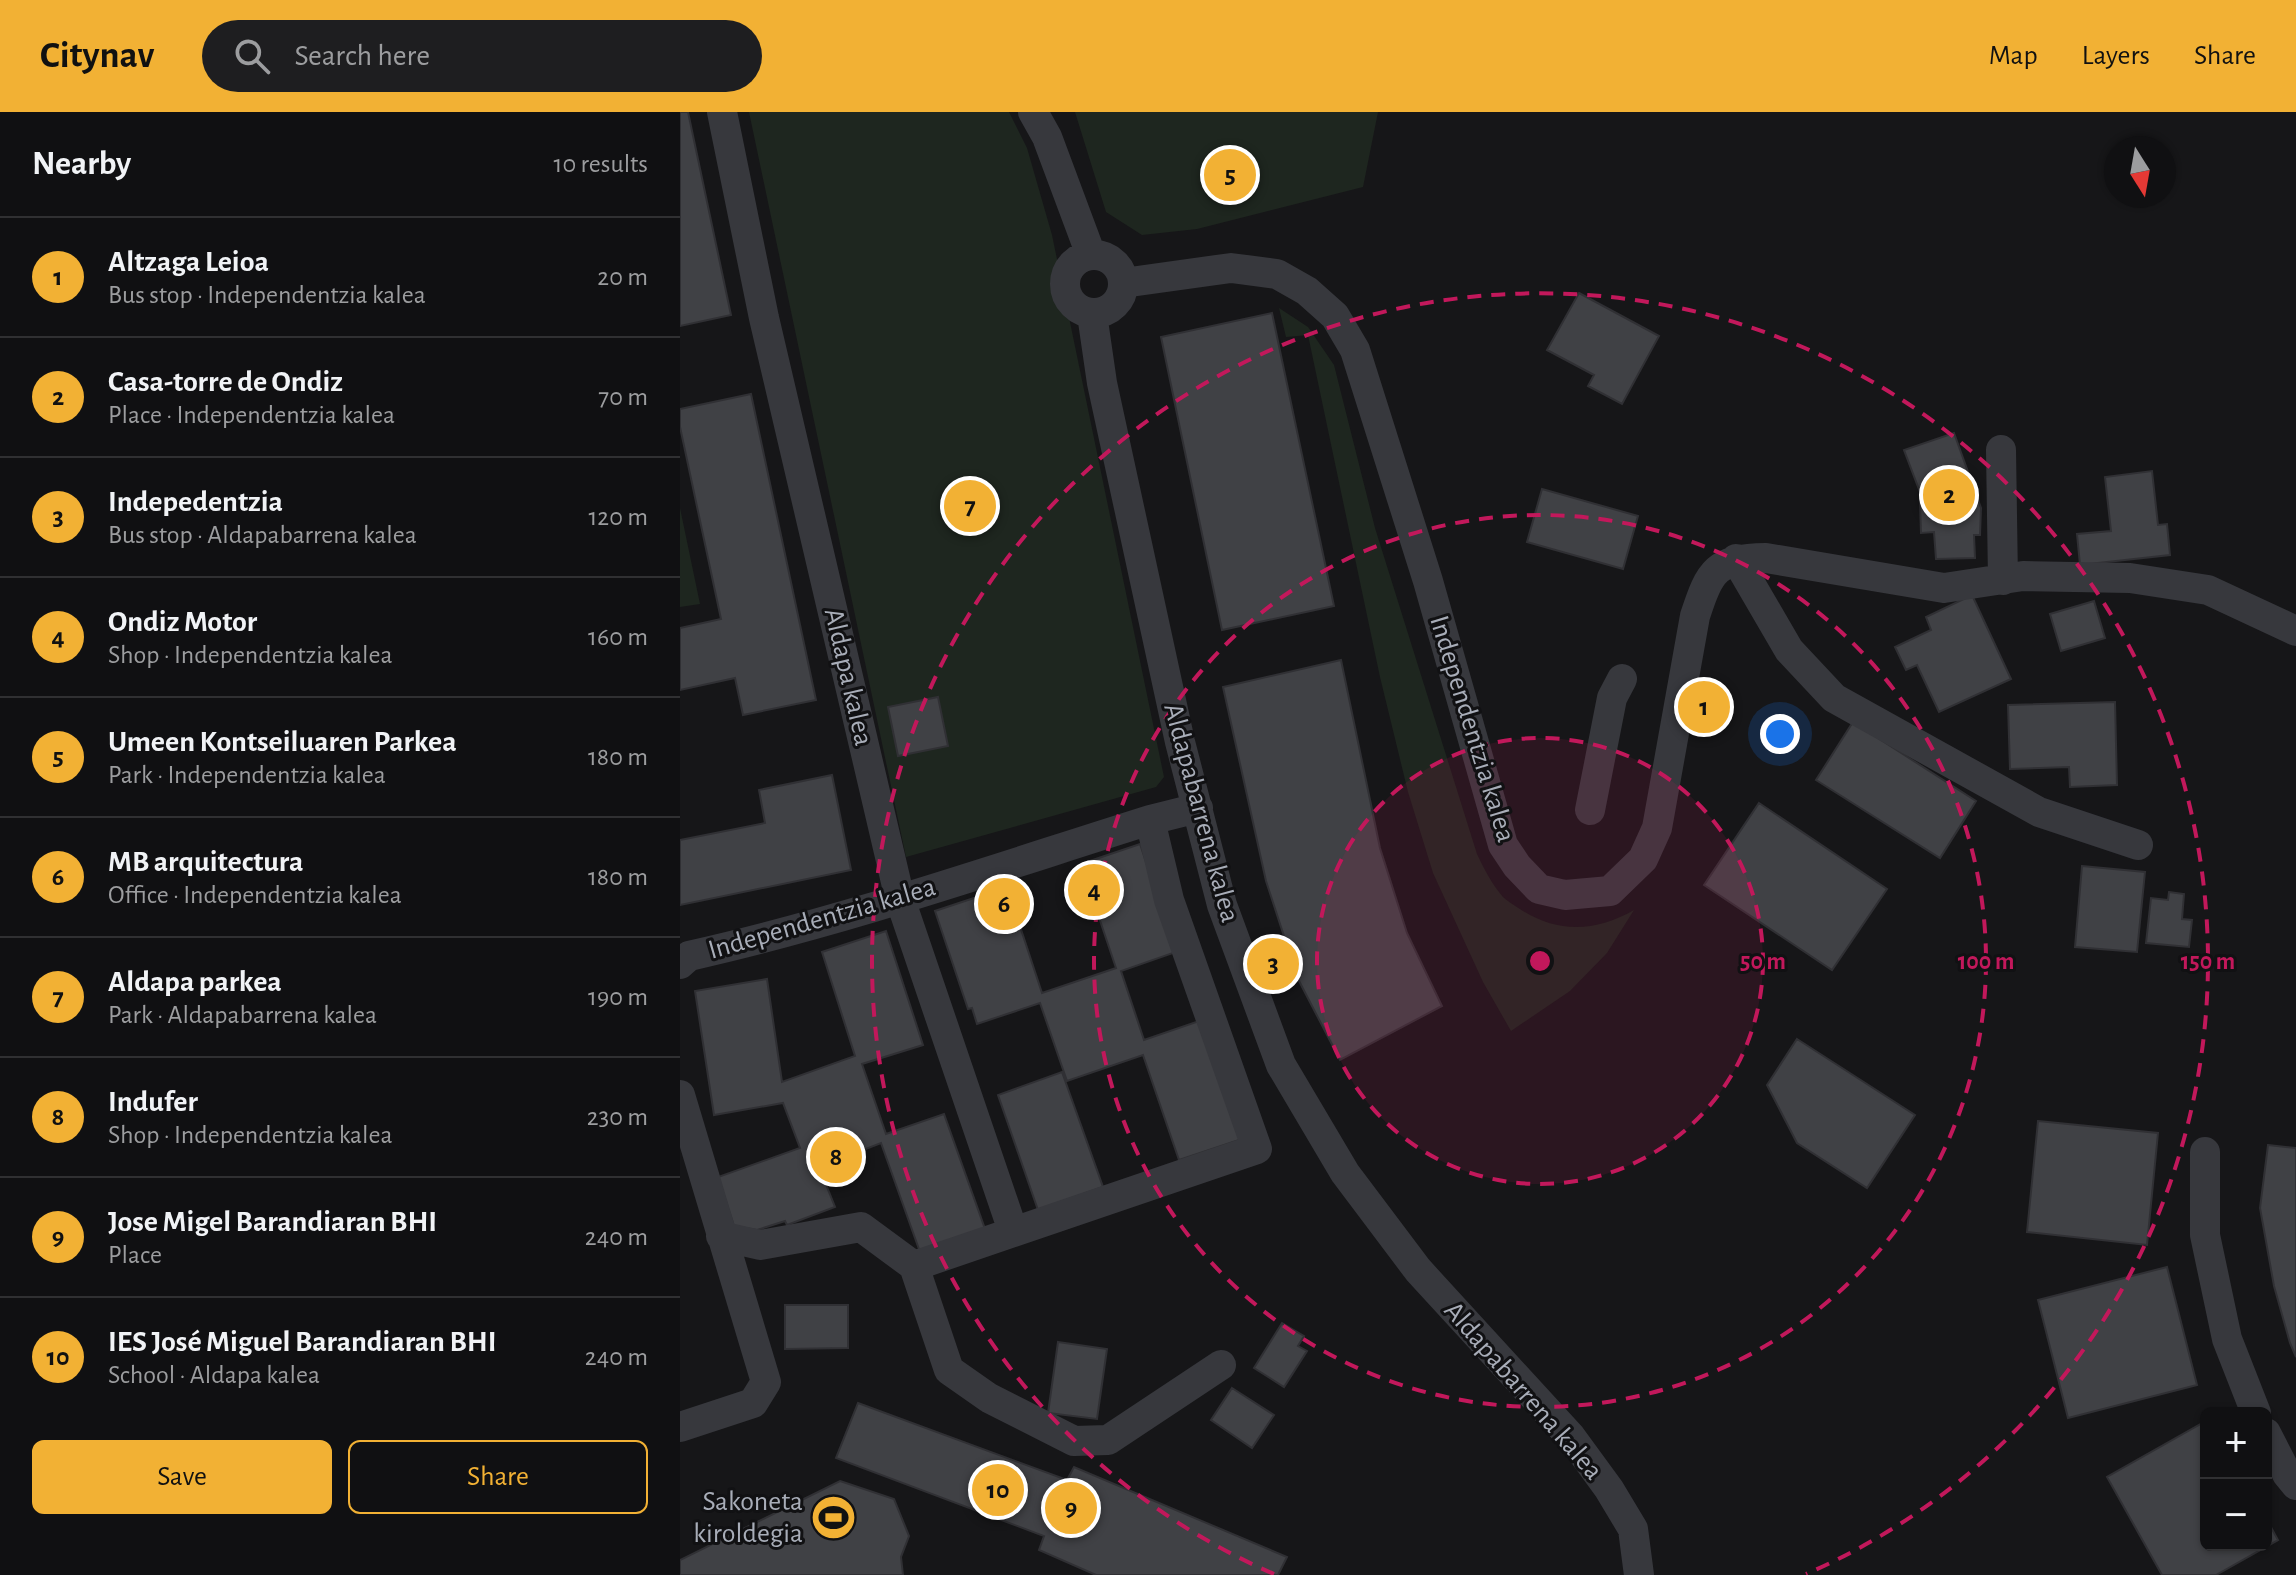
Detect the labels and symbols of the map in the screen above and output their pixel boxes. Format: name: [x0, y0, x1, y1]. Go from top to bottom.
north arrow: [2104, 136, 2176, 208]
pin: 5: [1204, 145, 1256, 205]
pin: 2: [1923, 465, 1975, 525]
pin: 7: [944, 476, 996, 536]
street label: Aldapa kalea: [819, 606, 877, 749]
street label: Independentzia kalea: [1424, 612, 1520, 846]
pin: 1: [1678, 677, 1730, 737]
street label: Aldapabarrena kalea: [1158, 700, 1244, 926]
your location: [1760, 714, 1800, 754]
pin: 4: [1068, 860, 1120, 920]
street label: Independentzia kalea: [705, 873, 939, 965]
pin: 6: [978, 874, 1030, 934]
pin: 3: [1247, 934, 1299, 994]
centre of rings: [1526, 947, 1554, 975]
text: 50 m: [1740, 950, 1786, 974]
text: 100 m: [1958, 950, 2014, 974]
text: 150 m: [2181, 950, 2235, 974]
pin: 8: [810, 1127, 862, 1187]
street label: Aldapabarrena kalea: [1438, 1297, 1608, 1485]
pin: 10: [972, 1460, 1024, 1520]
pin: 9: [1045, 1478, 1097, 1538]
place label: Sakoneta kiroldegia: [693, 1488, 803, 1548]
sports icon: Sakoneta kiroldegia: [810, 1494, 858, 1542]

